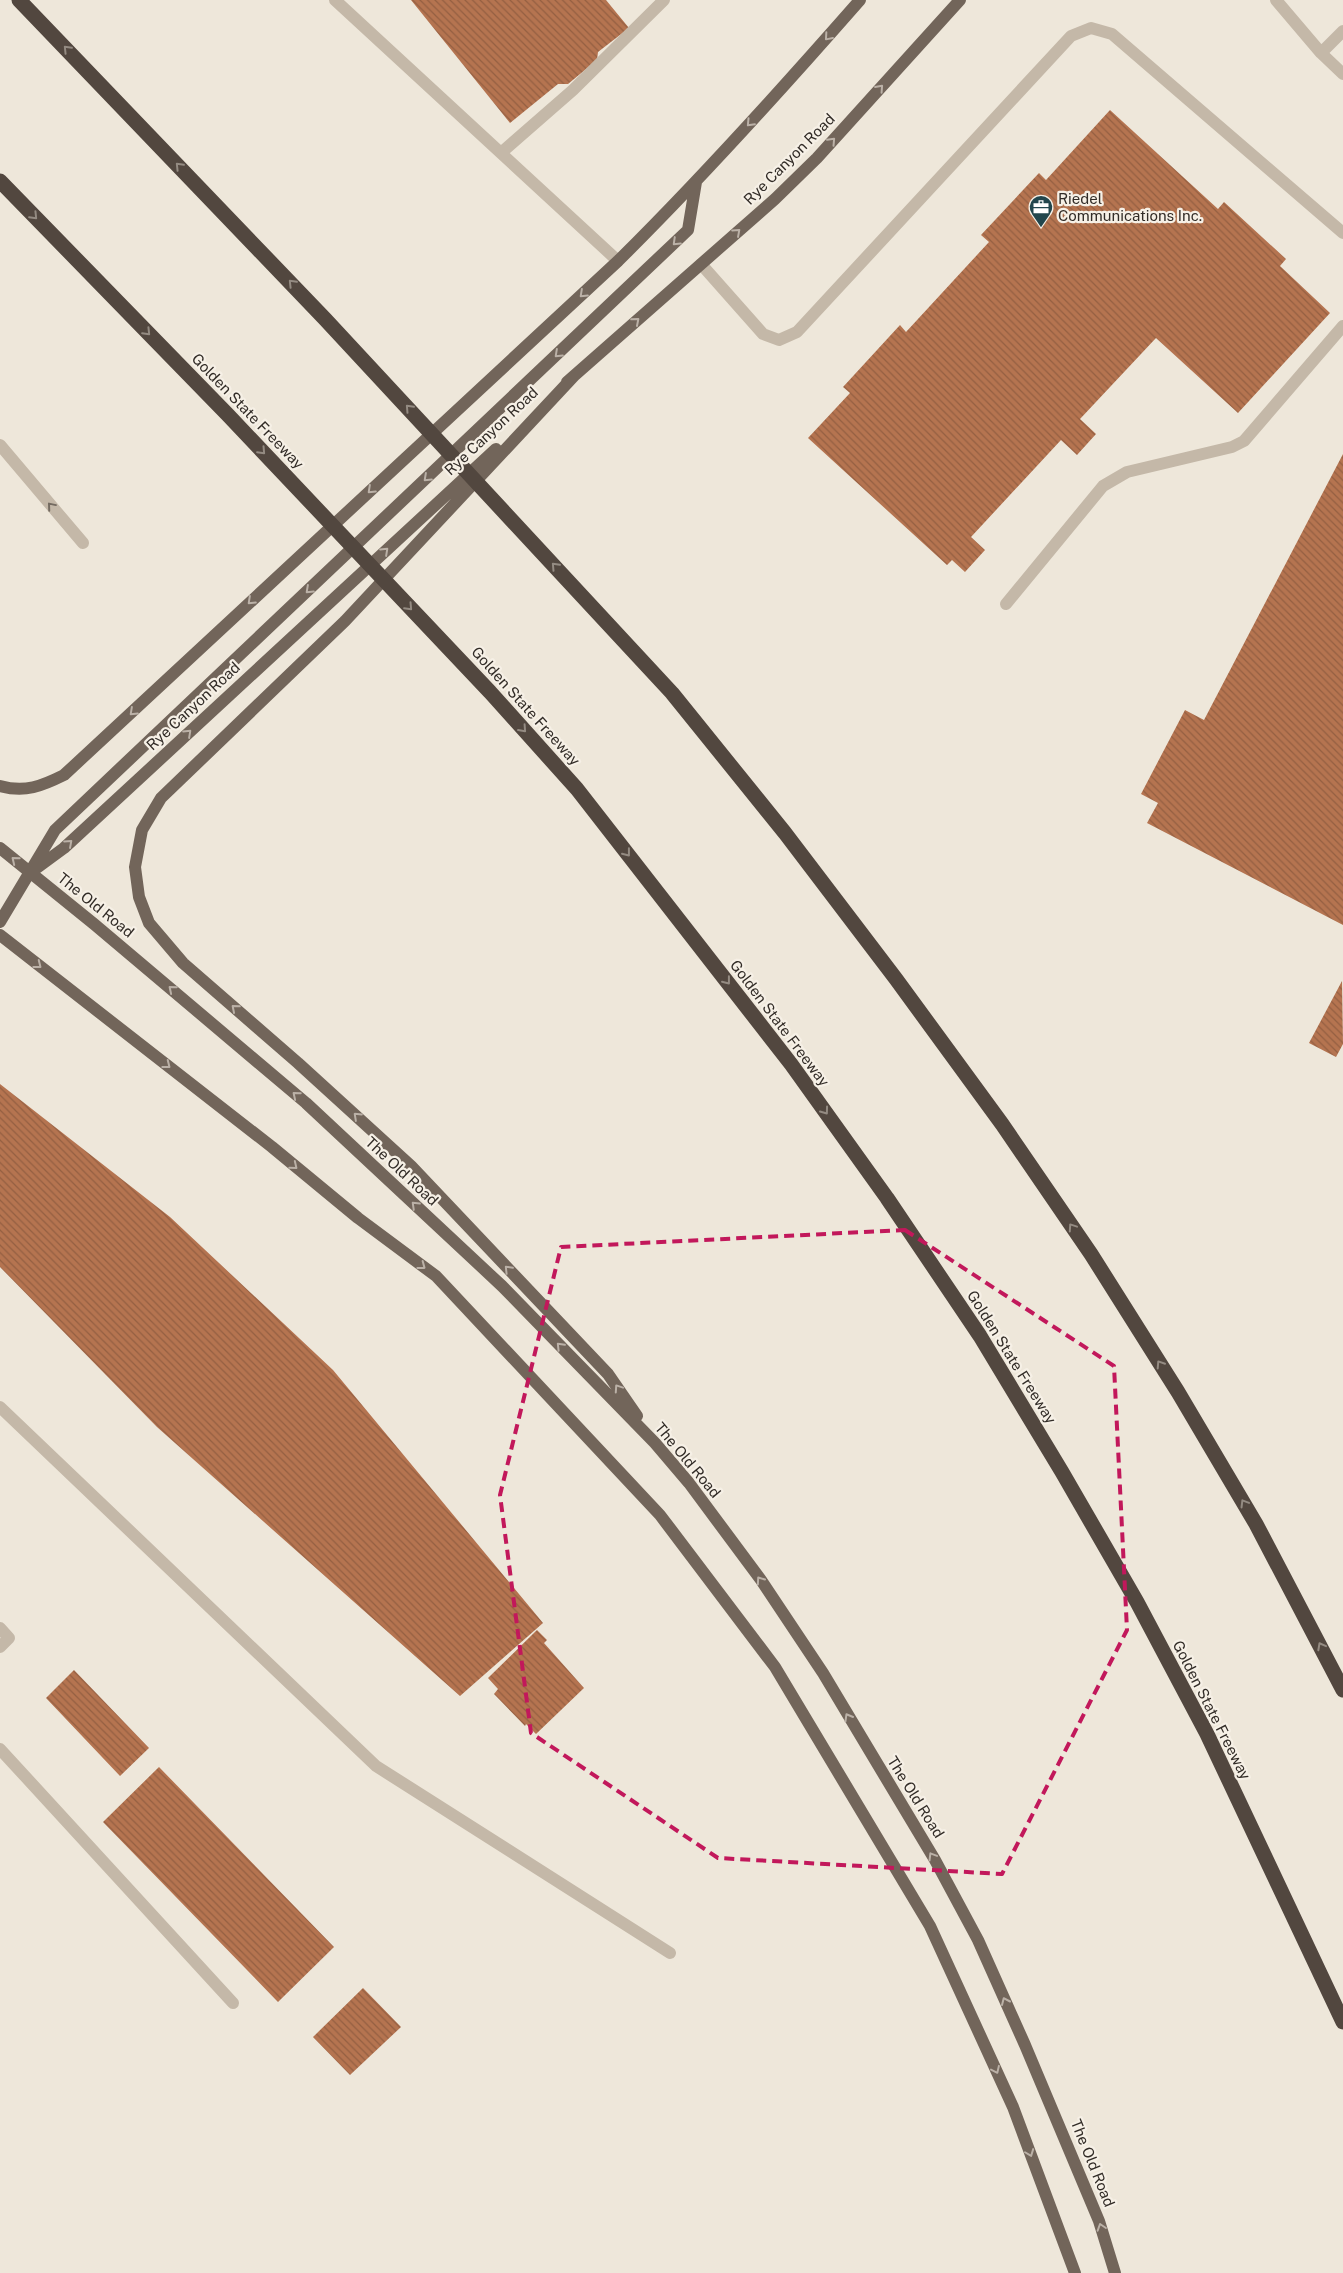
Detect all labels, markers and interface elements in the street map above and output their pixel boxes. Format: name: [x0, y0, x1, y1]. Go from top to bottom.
one-way arrow: [824, 31, 833, 40]
one-way arrow: [63, 46, 72, 55]
one-way arrow: [874, 85, 883, 94]
street label: Rye Canyon Road: [740, 110, 838, 208]
one-way arrow: [747, 118, 756, 127]
one-way arrow: [826, 138, 835, 147]
one-way arrow: [176, 163, 185, 172]
place label: Riedel Communications Inc.: [1058, 190, 1202, 224]
office icon: Riedel Communications Inc.: [1028, 194, 1054, 228]
one-way arrow: [28, 210, 37, 219]
one-way arrow: [732, 229, 741, 238]
one-way arrow: [672, 236, 681, 245]
one-way arrow: [289, 280, 298, 289]
one-way arrow: [580, 288, 589, 297]
one-way arrow: [631, 317, 640, 326]
one-way arrow: [142, 326, 151, 335]
one-way arrow: [555, 348, 564, 357]
street label: Golden State Freeway: [188, 350, 308, 472]
street label: Rye Canyon Road: [441, 383, 541, 479]
one-way arrow: [406, 405, 415, 414]
one-way arrow: [256, 445, 265, 454]
one-way arrow: [424, 472, 433, 481]
one-way arrow: [367, 484, 376, 493]
one-way arrow: [48, 502, 57, 511]
one-way arrow: [379, 548, 388, 557]
one-way arrow: [552, 563, 561, 572]
one-way arrow: [306, 584, 315, 593]
one-way arrow: [248, 595, 257, 604]
one-way arrow: [403, 601, 412, 610]
street label: Golden State Freeway: [468, 643, 584, 769]
street label: Rye Canyon Road: [143, 658, 243, 754]
one-way arrow: [129, 706, 138, 715]
one-way arrow: [517, 723, 526, 732]
one-way arrow: [183, 730, 192, 739]
one-way arrow: [63, 840, 72, 849]
one-way arrow: [622, 847, 630, 856]
one-way arrow: [12, 858, 21, 866]
street label: The Old Road: [55, 869, 137, 941]
street label: Golden State Freeway: [727, 957, 833, 1089]
one-way arrow: [33, 960, 42, 969]
one-way arrow: [722, 975, 730, 984]
one-way arrow: [169, 987, 178, 995]
one-way arrow: [232, 1005, 241, 1014]
one-way arrow: [161, 1060, 170, 1068]
one-way arrow: [292, 1091, 301, 1100]
one-way arrow: [819, 1105, 827, 1114]
one-way arrow: [353, 1113, 362, 1122]
street label: The Old Road: [362, 1133, 442, 1209]
one-way arrow: [289, 1160, 298, 1169]
one-way arrow: [412, 1202, 421, 1211]
one-way arrow: [1069, 1224, 1078, 1233]
one-way arrow: [416, 1260, 425, 1268]
one-way arrow: [505, 1265, 514, 1274]
street label: Golden State Freeway: [964, 1287, 1060, 1427]
one-way arrow: [557, 1343, 566, 1352]
one-way arrow: [1157, 1360, 1167, 1369]
one-way arrow: [615, 1385, 624, 1394]
street label: The Old Road: [652, 1419, 724, 1501]
one-way arrow: [1241, 1500, 1251, 1509]
one-way arrow: [757, 1576, 766, 1586]
street label: Golden State Freeway: [1170, 1638, 1254, 1782]
one-way arrow: [1317, 1643, 1327, 1652]
one-way arrow: [845, 1713, 855, 1722]
street label: The Old Road: [884, 1753, 948, 1841]
one-way arrow: [929, 1852, 939, 1861]
one-way arrow: [1001, 1997, 1012, 2006]
one-way arrow: [990, 2065, 1001, 2074]
street label: The Old Road: [1068, 2117, 1118, 2209]
one-way arrow: [1024, 2148, 1034, 2156]
one-way arrow: [1096, 2223, 1106, 2231]

